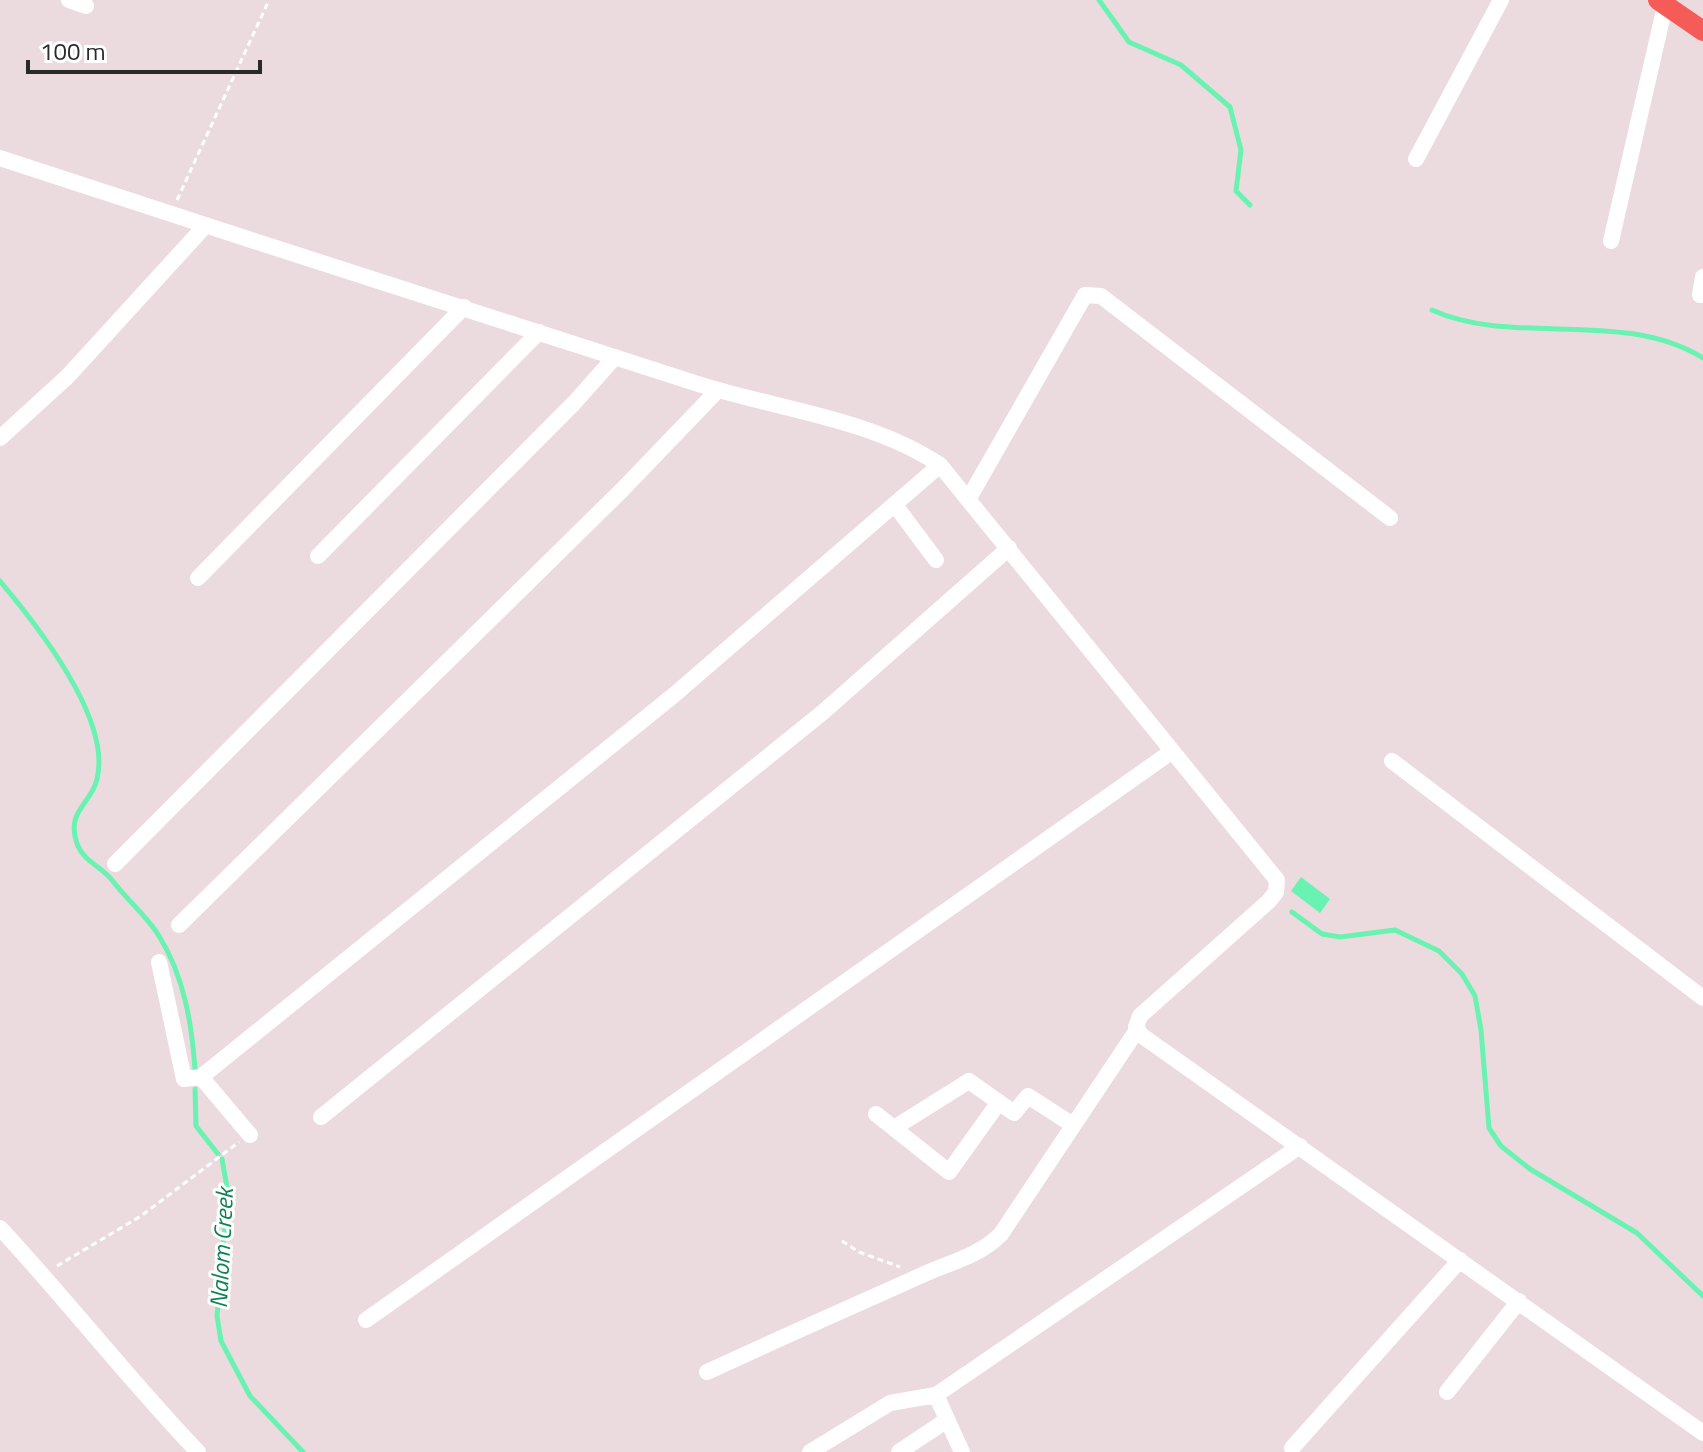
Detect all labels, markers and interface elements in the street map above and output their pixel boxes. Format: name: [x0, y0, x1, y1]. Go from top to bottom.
scale bar: [28, 24, 260, 74]
text: 100 m: [40, 33, 106, 69]
water label: Nalom Creek: [200, 1184, 242, 1309]

